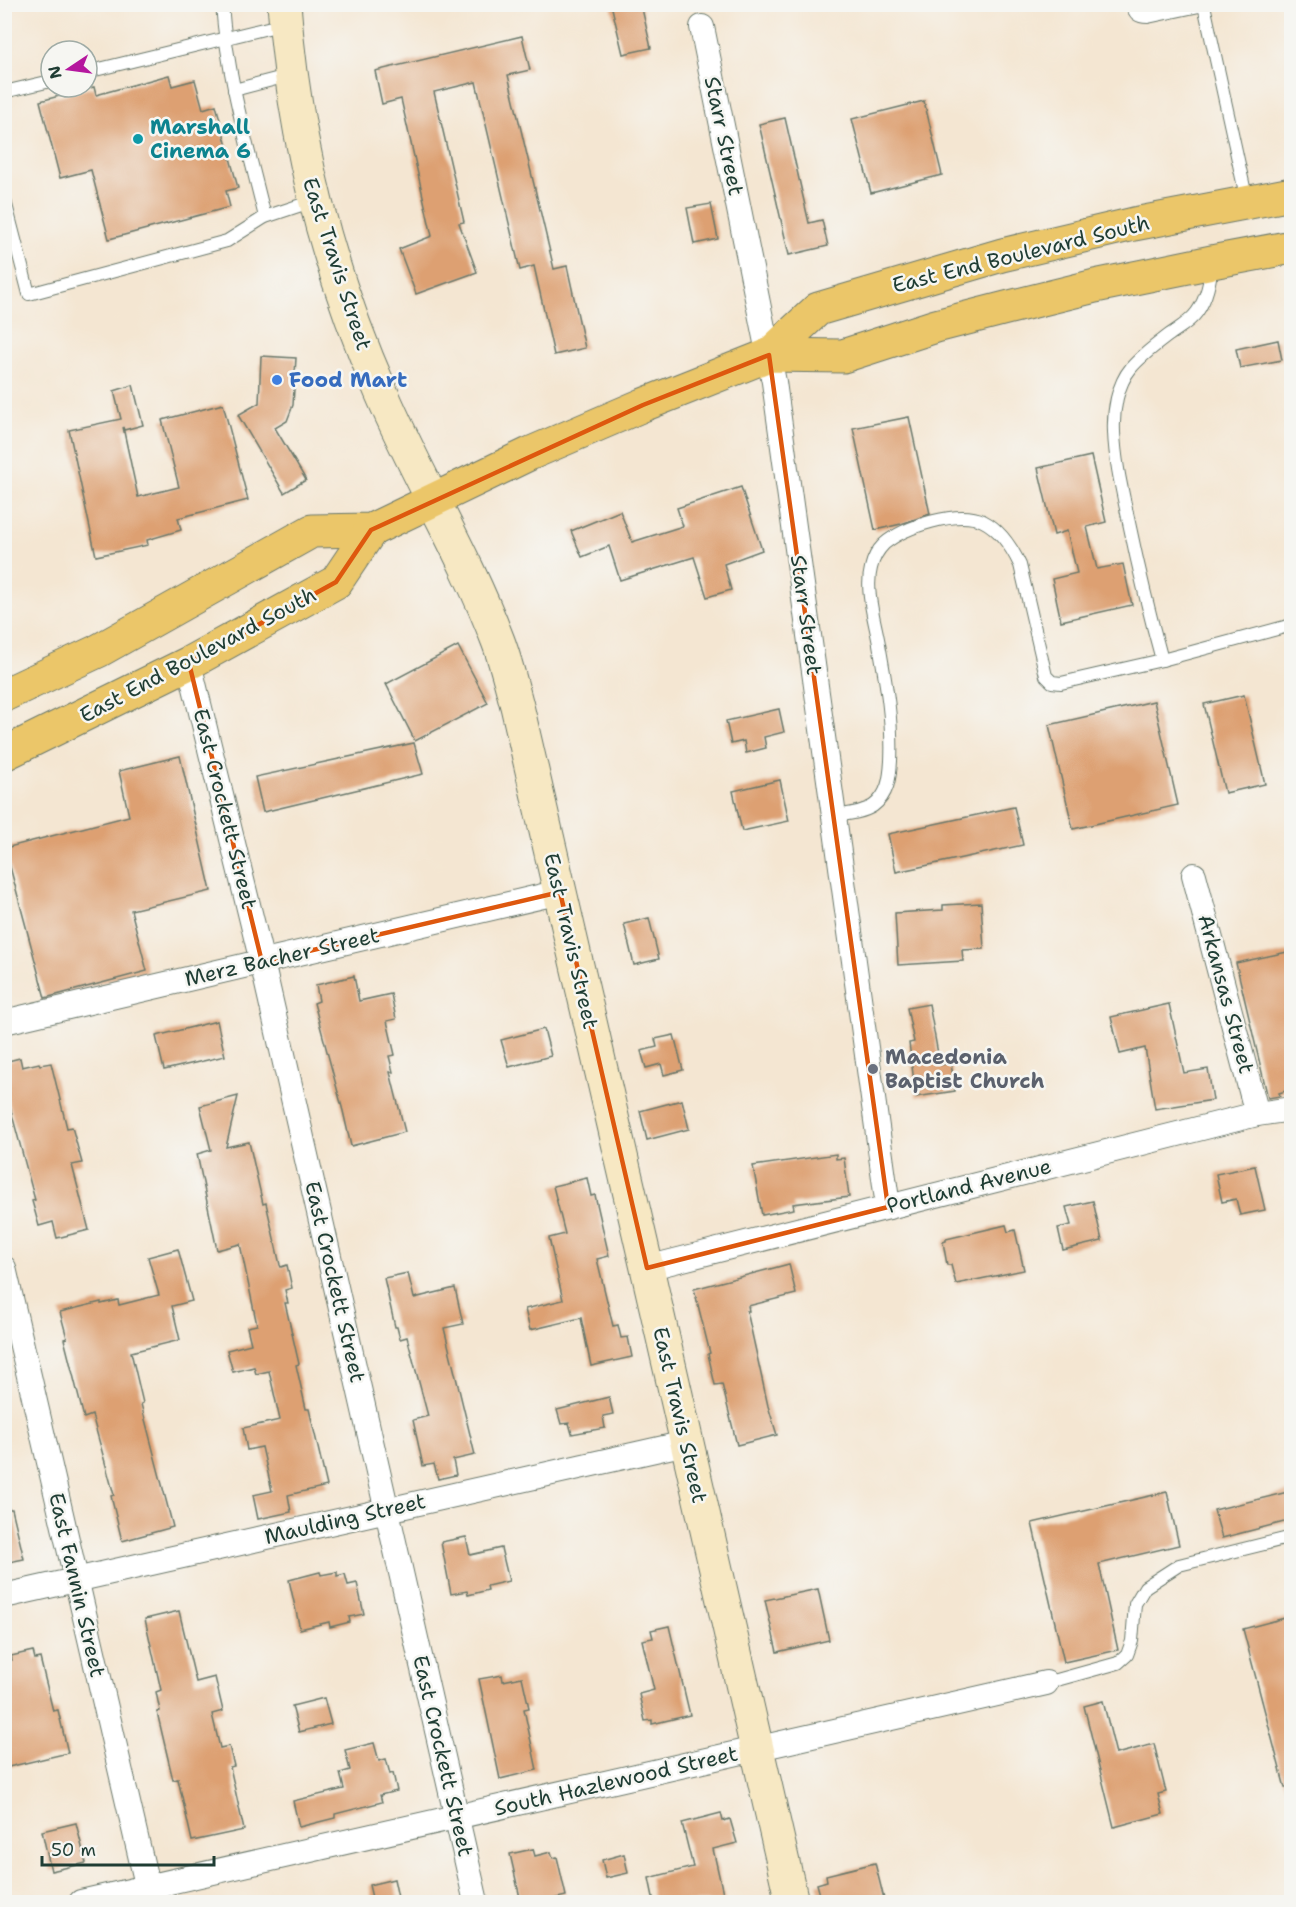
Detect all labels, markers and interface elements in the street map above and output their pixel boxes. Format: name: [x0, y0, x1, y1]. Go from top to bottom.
north arrow: [39, 39, 99, 99]
text: N: [43, 64, 67, 81]
street label: Starr Street: [698, 74, 750, 198]
place label: Marshall Cinema 6: [150, 113, 251, 165]
marker: Marshall Cinema 6: [131, 132, 145, 146]
street label: East Travis Street: [296, 174, 378, 354]
street label: East End Boulevard South: [889, 208, 1153, 300]
place label: Food Mart: [289, 366, 407, 394]
marker: Food Mart: [270, 373, 284, 387]
street label: Starr Street: [784, 553, 828, 677]
street label: East End Boulevard South: [75, 581, 321, 729]
street label: East Crockett Street: [187, 706, 263, 912]
street label: East Travis Street: [537, 850, 605, 1032]
street label: Arkansas Street: [1191, 911, 1261, 1077]
street label: Merz Bacher Street: [182, 921, 382, 993]
place label: Macedonia Baptist Church: [885, 1043, 1045, 1095]
marker: Macedonia Baptist Church: [866, 1062, 880, 1076]
street label: Portland Avenue: [884, 1152, 1054, 1220]
street label: East Crockett Street: [298, 1179, 372, 1385]
street label: East Travis Street: [646, 1324, 714, 1506]
street label: Maulding Street: [262, 1487, 428, 1551]
street label: East Fannin Street: [42, 1490, 112, 1680]
street label: East Crockett Street: [406, 1653, 480, 1859]
street label: South Hazlewood Street: [492, 1739, 740, 1823]
scale bar: [42, 1829, 214, 1867]
text: 50 m: [51, 1838, 96, 1862]

